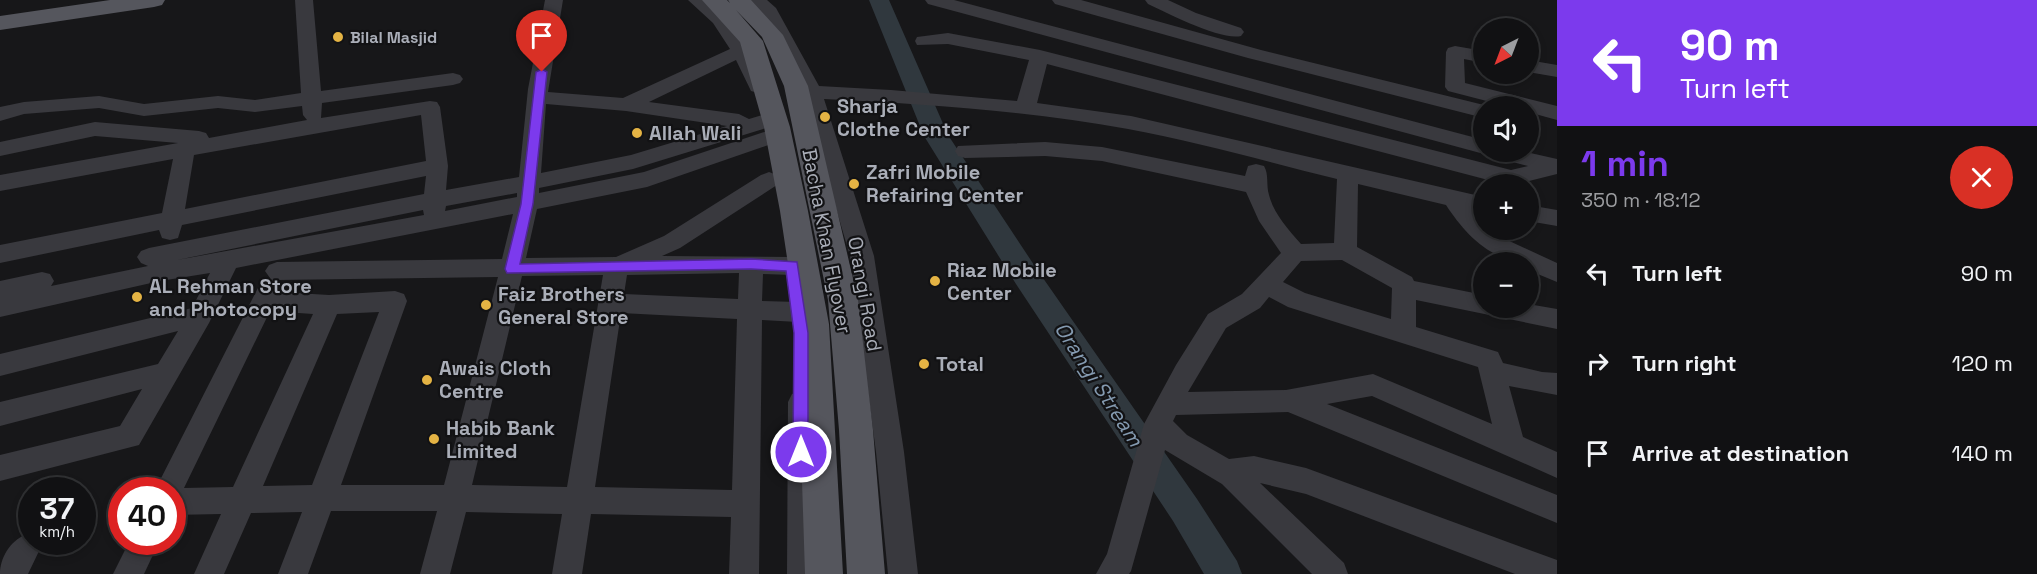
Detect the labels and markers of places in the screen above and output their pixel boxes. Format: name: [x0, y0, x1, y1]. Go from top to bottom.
pin: [516, 10, 567, 72]
place label: Bilal Masjid: [350, 27, 437, 48]
marker: Bilal Masjid: [331, 30, 345, 44]
place label: Sharja Clothe Center: [837, 93, 970, 142]
marker: Sharja Clothe Center: [818, 110, 832, 124]
place label: Allah Wali: [649, 120, 741, 146]
marker: Allah Wali: [630, 126, 644, 140]
place label: Zafri Mobile Refairing Center: [866, 159, 1023, 208]
marker: Zafri Mobile Refairing Center: [847, 177, 861, 191]
place label: Riaz Mobile Center: [947, 257, 1057, 306]
place label: AL Rehman Store and Photocopy: [149, 273, 312, 322]
marker: Riaz Mobile Center: [928, 274, 942, 288]
place label: Faiz Brothers General Store: [498, 281, 629, 330]
marker: AL Rehman Store and Photocopy: [130, 290, 144, 304]
marker: Faiz Brothers General Store: [479, 298, 493, 312]
place label: Total: [936, 351, 984, 377]
place label: Awais Cloth Centre: [439, 355, 551, 404]
marker: Total: [917, 357, 931, 371]
marker: Awais Cloth Centre: [420, 373, 434, 387]
place label: Habib Bank Limited: [446, 415, 555, 464]
marker: Habib Bank Limited: [427, 432, 441, 446]

